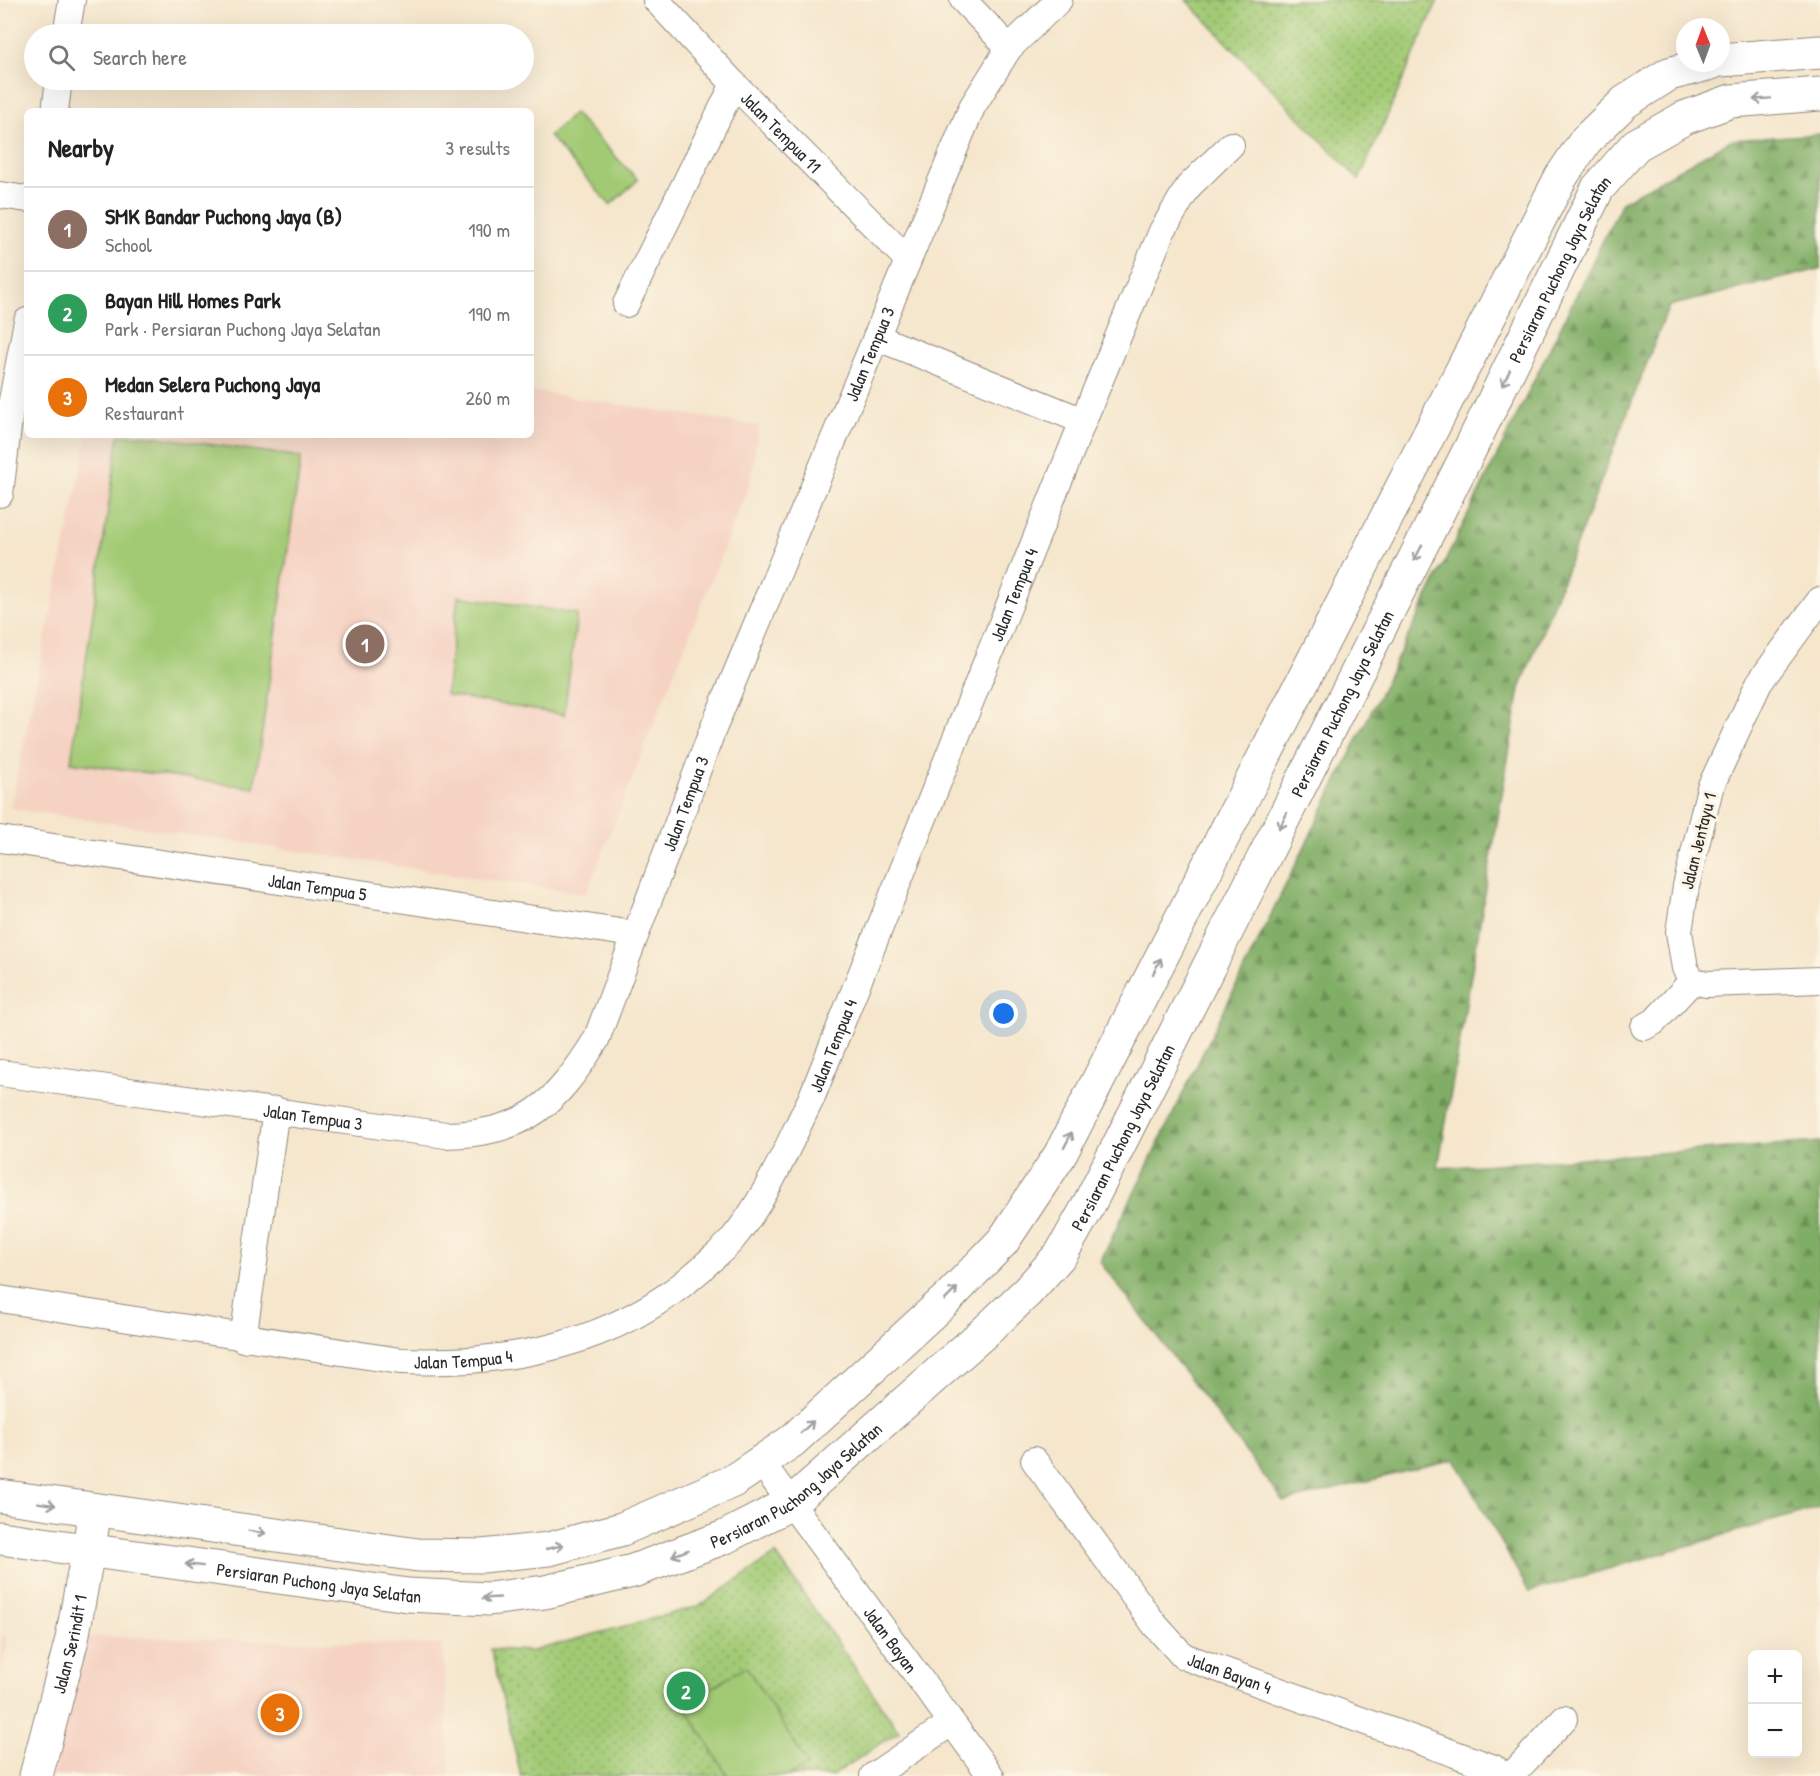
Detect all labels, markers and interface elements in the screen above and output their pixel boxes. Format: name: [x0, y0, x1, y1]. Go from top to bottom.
north arrow: [1676, 18, 1730, 72]
search box: [24, 24, 534, 90]
icon: search: [45, 41, 78, 74]
text: Search here: [93, 42, 187, 72]
street label: Jalan Tempua 11: [736, 86, 827, 178]
one-way arrow: [1752, 93, 1772, 104]
text: Nearby: [48, 130, 114, 165]
text: 3 results: [445, 134, 510, 161]
street label: Persiaran Puchong Jaya Selatan: [1502, 170, 1616, 367]
text: SMK Bandar Puchong Jaya (B): [105, 201, 342, 231]
text: 1: [64, 216, 71, 243]
text: 190 m: [468, 216, 510, 243]
text: School: [105, 231, 152, 258]
text: Bayan Hill Homes Park: [105, 285, 281, 315]
text: 2: [63, 300, 72, 327]
text: 190 m: [468, 300, 510, 327]
street label: Jalan Tempua 3: [838, 303, 900, 405]
text: Park · Persiaran Puchong Jaya Selatan: [105, 315, 381, 342]
text: Medan Selera Puchong Jaya: [105, 369, 320, 399]
one-way arrow: [1499, 369, 1511, 387]
text: 3: [63, 384, 72, 411]
text: 260 m: [466, 384, 510, 411]
text: Restaurant: [105, 399, 184, 426]
one-way arrow: [1412, 543, 1424, 561]
street label: Jalan Tempua 4: [983, 544, 1044, 645]
street label: Persiaran Puchong Jaya Selatan: [1284, 606, 1399, 801]
pin: 1: [346, 622, 385, 666]
street label: Jalan Tempua 3: [656, 752, 714, 855]
street label: Jalan Jentayu 1: [1674, 790, 1722, 892]
one-way arrow: [1277, 811, 1289, 829]
street label: Jalan Tempua 5: [266, 867, 369, 906]
one-way arrow: [1152, 958, 1163, 976]
street label: Jalan Tempua 4: [803, 995, 863, 1096]
your location: [989, 999, 1018, 1028]
street label: Persiaran Puchong Jaya Selatan: [1064, 1039, 1180, 1235]
street label: Jalan Tempua 3: [262, 1097, 364, 1136]
one-way arrow: [1062, 1132, 1074, 1149]
one-way arrow: [943, 1287, 958, 1302]
street label: Jalan Tempua 4: [414, 1343, 514, 1374]
street label: Persiaran Puchong Jaya Selatan: [706, 1416, 887, 1554]
one-way arrow: [800, 1420, 815, 1434]
one-way arrow: [37, 1498, 57, 1509]
one-way arrow: [246, 1526, 266, 1537]
one-way arrow: [544, 1541, 564, 1552]
one-way arrow: [671, 1549, 690, 1560]
street label: Persiaran Puchong Jaya Selatan: [215, 1556, 422, 1608]
one-way arrow: [184, 1559, 204, 1570]
street label: Jalan Serindit 1: [46, 1593, 92, 1696]
one-way arrow: [482, 1593, 502, 1604]
street label: Jalan Bayan: [858, 1601, 924, 1678]
street label: Jalan Bayan 4: [1184, 1646, 1275, 1700]
map controls: [1748, 1650, 1802, 1758]
button: +: [1748, 1650, 1802, 1704]
pin: 2: [666, 1668, 706, 1714]
pin: 3: [260, 1690, 300, 1736]
button: −: [1748, 1704, 1802, 1758]

